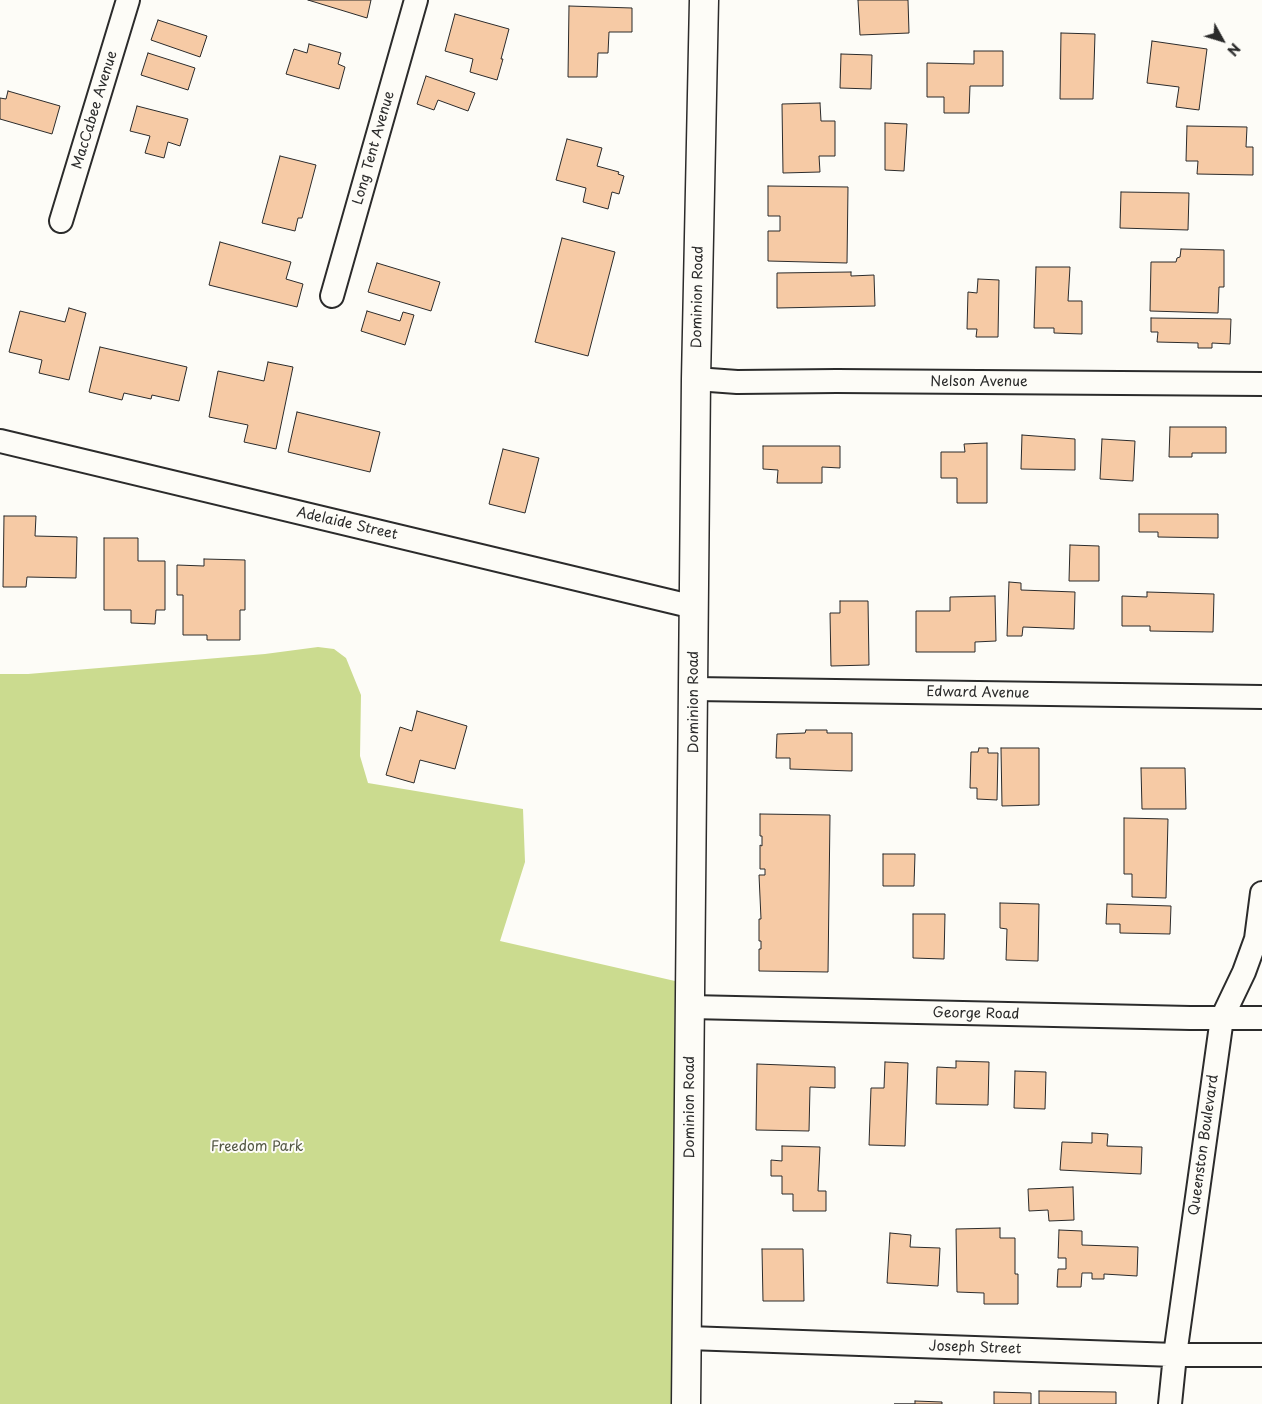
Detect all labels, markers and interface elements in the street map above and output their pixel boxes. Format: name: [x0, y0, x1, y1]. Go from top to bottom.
north arrow: [1197, 15, 1247, 65]
text: N: [1222, 39, 1246, 61]
street label: MacCabee Avenue: [69, 49, 121, 171]
street label: Long Tent Avenue: [350, 89, 398, 207]
street label: Dominion Road: [689, 246, 707, 348]
street label: Nelson Avenue: [930, 374, 1028, 390]
street label: Adelaide Street: [295, 504, 399, 544]
street label: Dominion Road: [686, 651, 702, 753]
street label: Edward Avenue: [926, 684, 1030, 702]
street label: George Road: [932, 1005, 1020, 1023]
street label: Dominion Road: [682, 1056, 698, 1158]
street label: Queenston Boulevard: [1186, 1073, 1222, 1217]
park label: Freedom Park: [211, 1139, 303, 1155]
street label: Joseph Street: [928, 1338, 1022, 1358]

